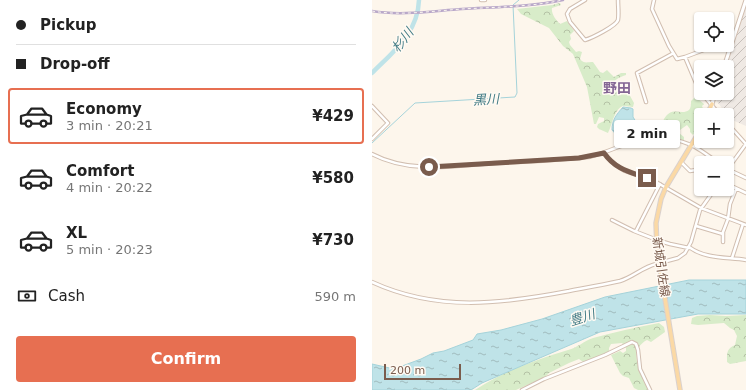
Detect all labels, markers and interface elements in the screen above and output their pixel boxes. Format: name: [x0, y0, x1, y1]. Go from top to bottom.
map controls: [694, 12, 734, 196]
button: locate: [694, 12, 734, 52]
text: Pickup: [40, 16, 96, 34]
water label: 杉川: [388, 24, 418, 55]
text: Drop-off: [40, 55, 110, 73]
button: layers: [694, 60, 734, 100]
district label: 野田: [603, 80, 631, 96]
water label: 黒川: [473, 91, 501, 108]
icon: car: [18, 98, 54, 134]
text: Economy: [66, 100, 142, 118]
text: ¥429: [312, 107, 354, 125]
button: +: [694, 108, 734, 148]
text: 3 min · 20:21: [66, 118, 153, 133]
callout: 2 min: [614, 120, 680, 148]
text: 2 min: [627, 126, 667, 141]
button: −: [694, 156, 734, 196]
route start: [420, 158, 438, 176]
icon: car: [18, 160, 54, 196]
text: Comfort: [66, 162, 134, 180]
text: ¥580: [312, 169, 354, 187]
route end: [638, 169, 656, 187]
text: 4 min · 20:22: [66, 180, 153, 195]
icon: car: [18, 222, 54, 258]
text: XL: [66, 224, 87, 242]
text: ¥730: [312, 231, 354, 249]
street label: 新城引佐線: [650, 236, 672, 298]
text: 5 min · 20:23: [66, 242, 153, 257]
icon: cash: [16, 285, 38, 307]
text: Cash: [48, 287, 85, 305]
text: 590 m: [314, 289, 356, 304]
water label: 豊川: [567, 306, 599, 329]
button: Confirm: [16, 336, 356, 382]
scale bar: [384, 362, 461, 381]
text: 200 m: [390, 364, 425, 377]

